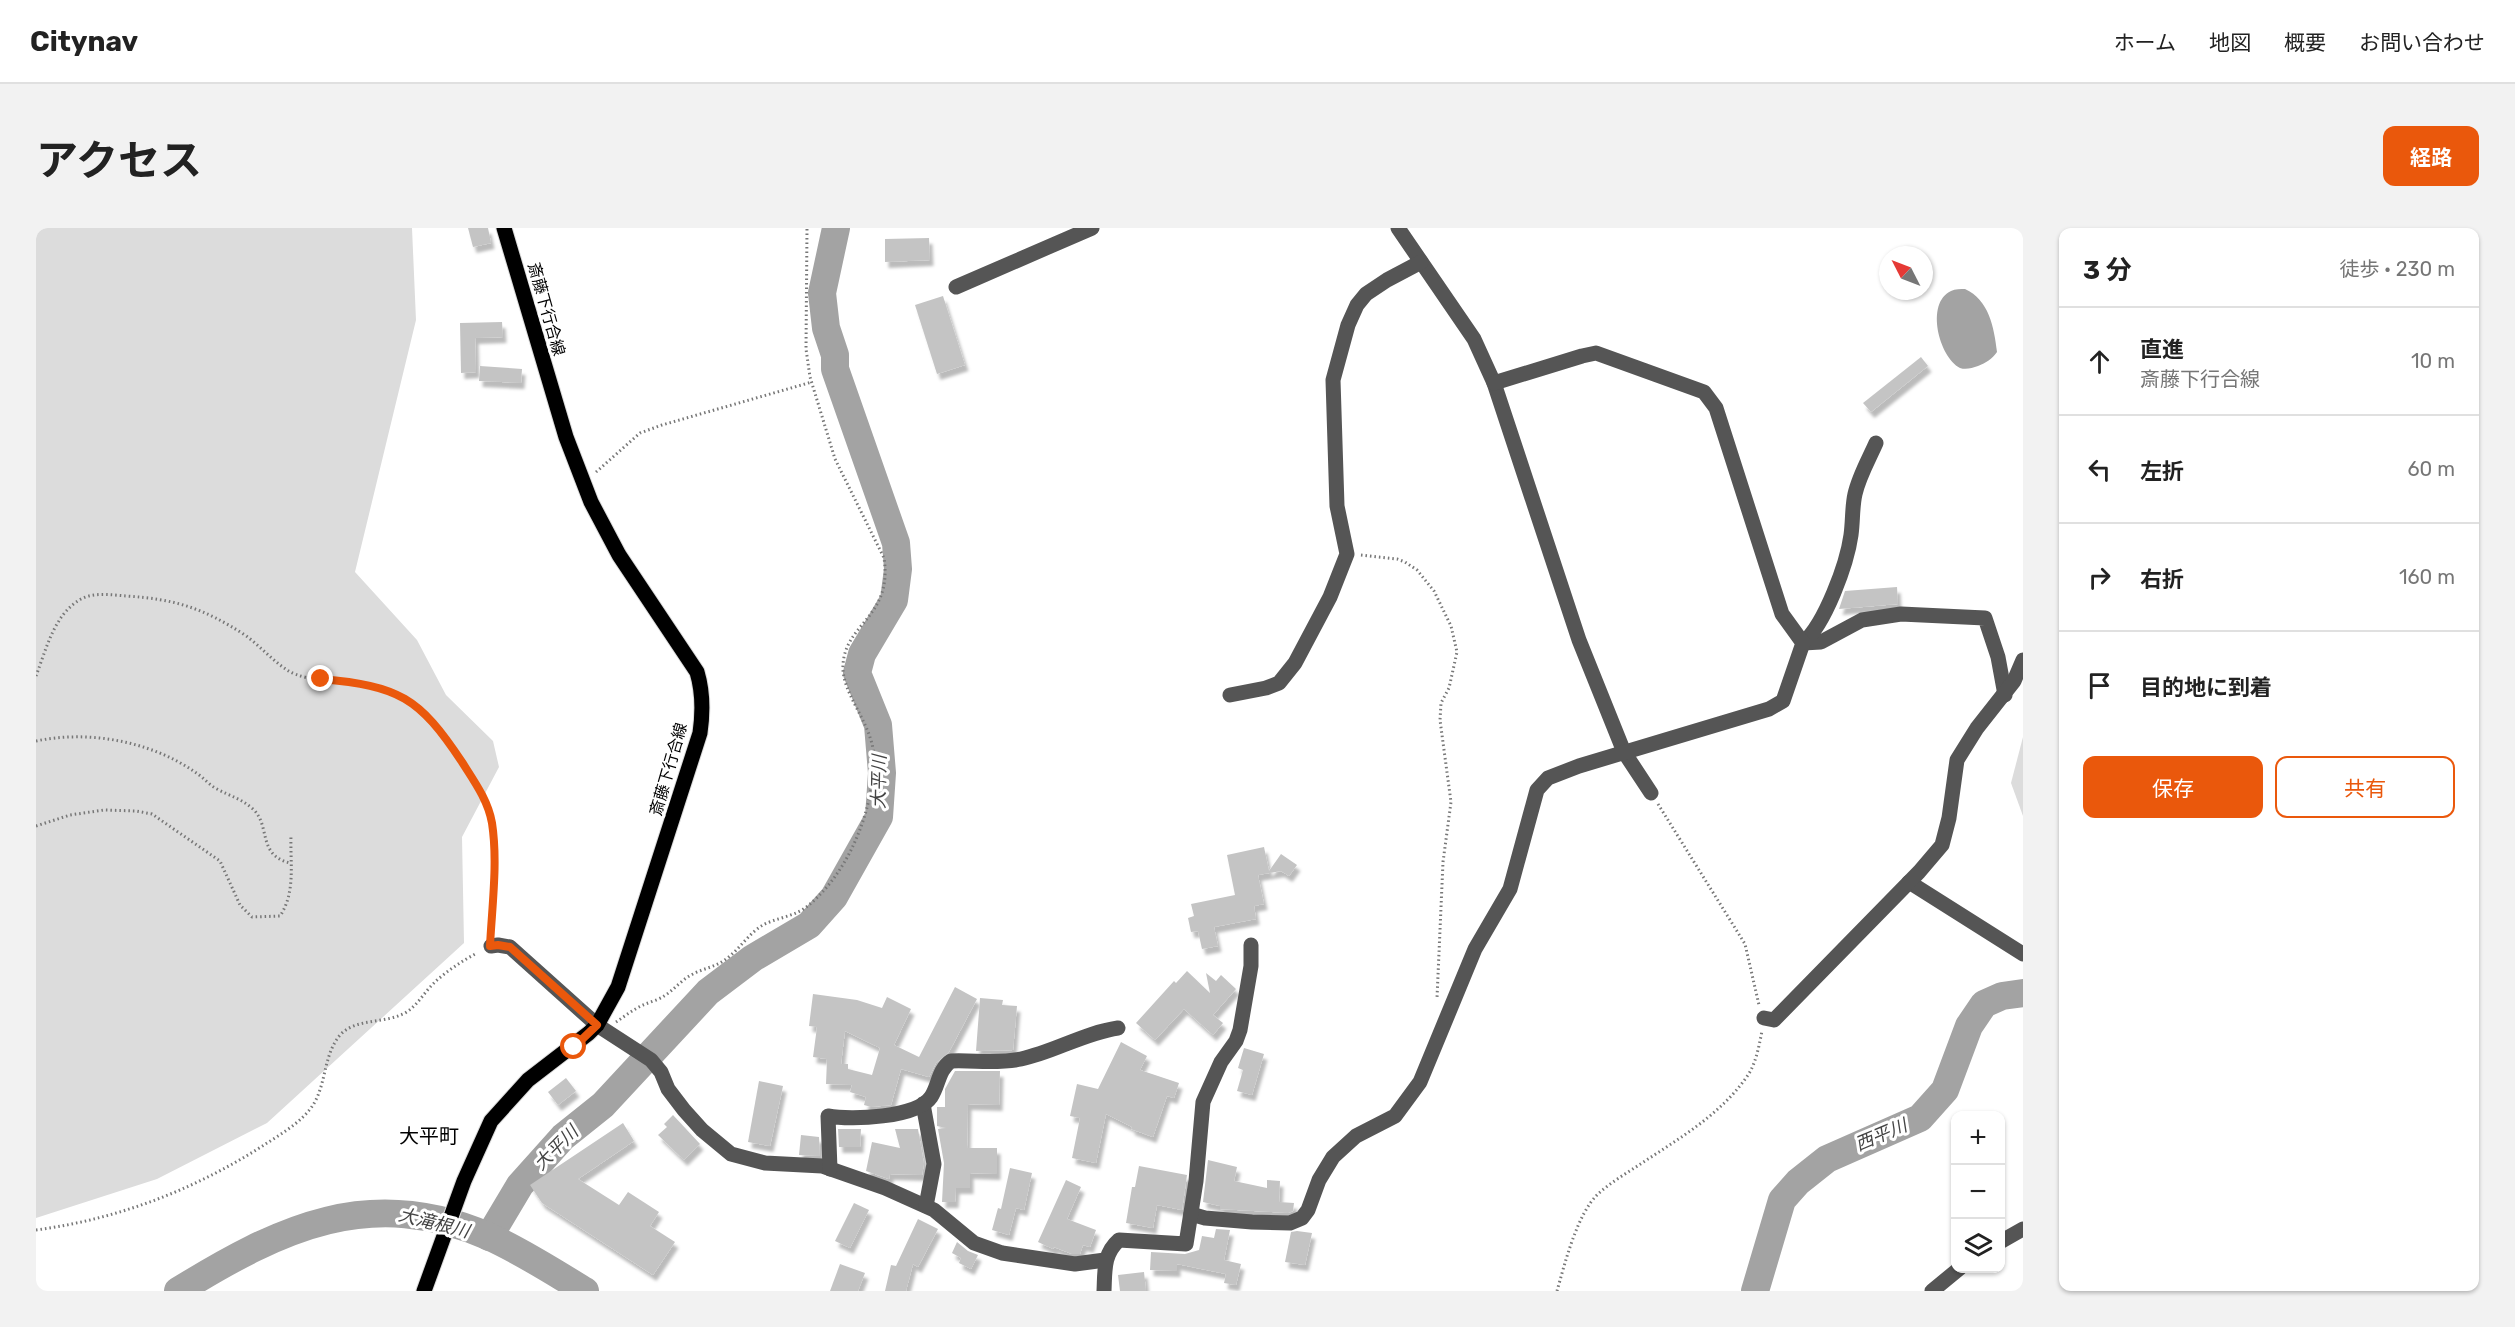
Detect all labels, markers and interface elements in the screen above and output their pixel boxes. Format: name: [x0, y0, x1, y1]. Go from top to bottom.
text: Citynav: [30, 25, 138, 58]
text: ホーム: [2114, 30, 2176, 55]
text: 地図: [2209, 30, 2251, 55]
text: 概要: [2284, 30, 2326, 55]
text: お問い合わせ: [2359, 30, 2485, 55]
button: 経路: [2383, 126, 2479, 186]
text: アクセス: [36, 136, 202, 186]
north arrow: [1879, 246, 1933, 300]
text: 3 分: [2083, 255, 2132, 286]
text: 徒歩 · 230 m: [2339, 257, 2455, 281]
street label: 斎藤下行合線: [524, 260, 569, 358]
text: 直進: [2140, 336, 2184, 363]
icon: ahead: [2083, 345, 2116, 378]
text: 10 m: [2411, 349, 2455, 373]
text: 斎藤下行合線: [2140, 367, 2260, 391]
icon: left: [2083, 453, 2116, 486]
text: 60 m: [2408, 457, 2455, 481]
text: 左折: [2140, 458, 2184, 485]
icon: right: [2083, 561, 2116, 594]
text: 160 m: [2399, 565, 2455, 589]
text: 右折: [2140, 566, 2184, 593]
route end: [307, 665, 333, 691]
icon: arrive: [2083, 669, 2116, 702]
text: 目的地に到着: [2140, 674, 2272, 701]
street label: 斎藤下行合線: [646, 720, 691, 818]
water label: 大平川: [868, 753, 891, 809]
button: 保存: [2083, 756, 2263, 818]
button: 共有: [2275, 756, 2455, 818]
route start: [560, 1033, 586, 1059]
map controls: [1951, 1111, 2005, 1273]
button: +: [1951, 1111, 2005, 1165]
water label: 西平川: [1852, 1114, 1912, 1156]
water label: 大平川: [529, 1120, 584, 1175]
district label: 大平町: [399, 1124, 459, 1148]
button: −: [1951, 1165, 2005, 1219]
water label: 大滝根川: [396, 1204, 474, 1243]
button: layers: [1951, 1219, 2005, 1273]

